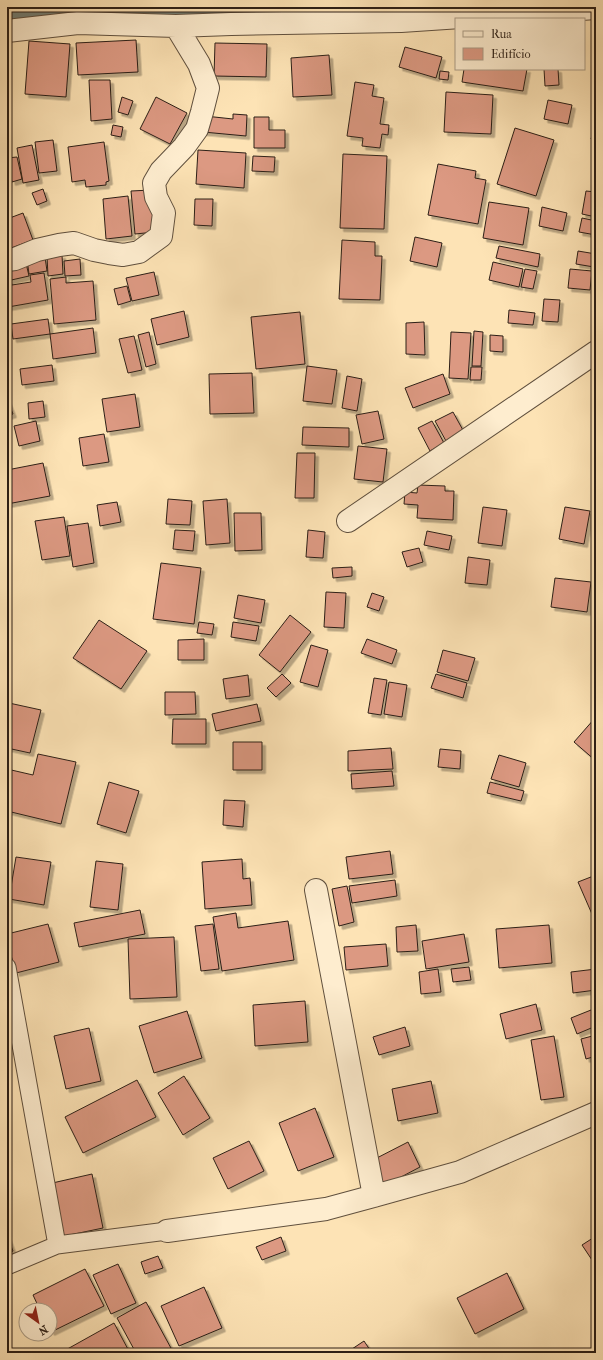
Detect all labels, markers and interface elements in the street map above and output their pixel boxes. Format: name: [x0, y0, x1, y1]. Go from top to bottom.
legend: [455, 18, 585, 70]
text: Rua: [491, 27, 512, 41]
text: Edifício: [491, 47, 531, 61]
north arrow: [18, 1302, 58, 1342]
text: N: [36, 1322, 50, 1338]

